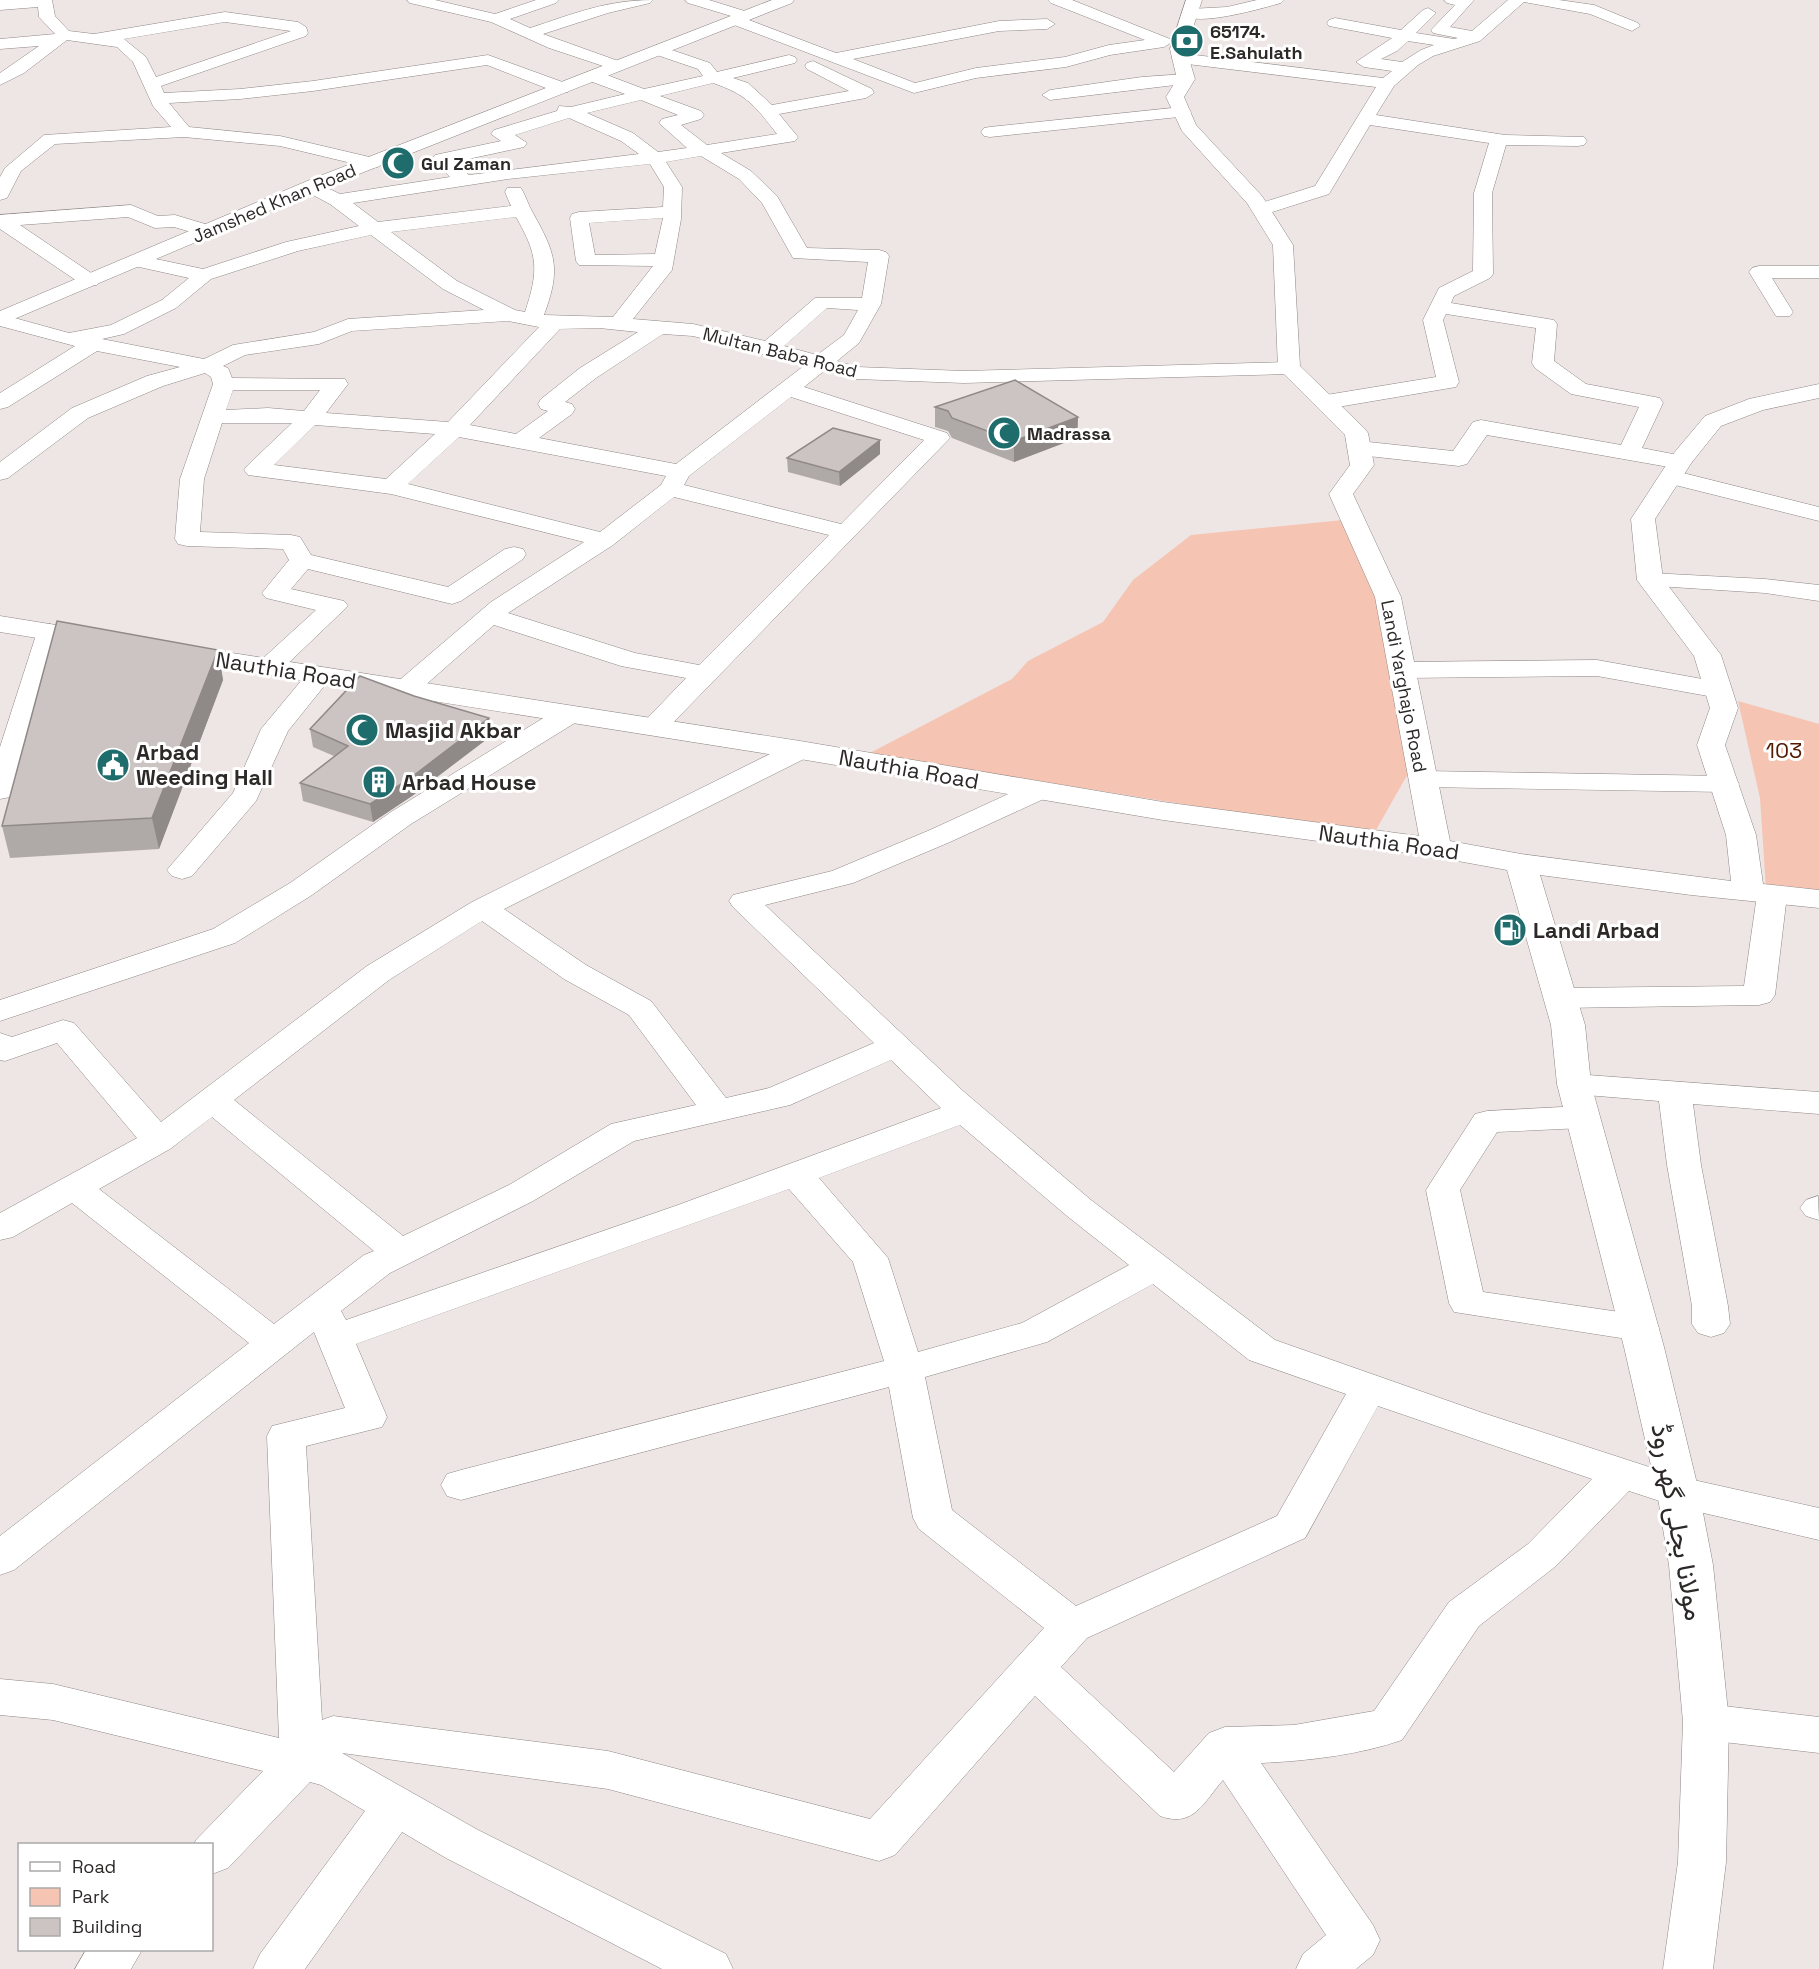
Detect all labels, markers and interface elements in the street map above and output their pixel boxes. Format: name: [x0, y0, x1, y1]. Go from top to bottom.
place label: 65174. E.Sahulath: [1210, 20, 1303, 64]
bank icon: 65174. E.Sahulath: [1169, 23, 1205, 59]
mosque icon: Gul Zaman: [380, 145, 416, 181]
place label: Gul Zaman: [421, 152, 511, 175]
street label: Jamshed Khan Road: [189, 158, 359, 248]
street label: Multan Baba Road: [700, 322, 860, 382]
mosque icon: Madrassa: [986, 415, 1022, 451]
place label: Madrassa: [1027, 422, 1112, 445]
street label: Landi Yarghajo Road: [1376, 598, 1432, 774]
street label: Nauthia Road: [214, 645, 358, 695]
mosque icon: Masjid Akbar: [344, 712, 380, 748]
place label: Masjid Akbar: [385, 716, 522, 744]
park label: 103: [1766, 736, 1802, 764]
place label: Arbad Weeding Hall: [136, 738, 273, 791]
street label: Nauthia Road: [837, 743, 981, 795]
public building icon: Arbad Weeding Hall: [95, 747, 131, 783]
building icon: Arbad House: [361, 764, 397, 800]
place label: Arbad House: [402, 768, 537, 796]
street label: Nauthia Road: [1317, 818, 1461, 866]
fuel station icon: Landi Arbad: [1492, 912, 1528, 948]
place label: Landi Arbad: [1533, 916, 1660, 944]
street label: مولانا بجلی گھر روڈ: [1643, 1421, 1713, 1623]
legend: [18, 1843, 213, 1951]
text: Road: [72, 1855, 116, 1878]
text: Park: [72, 1885, 110, 1908]
text: Building: [72, 1915, 142, 1938]

